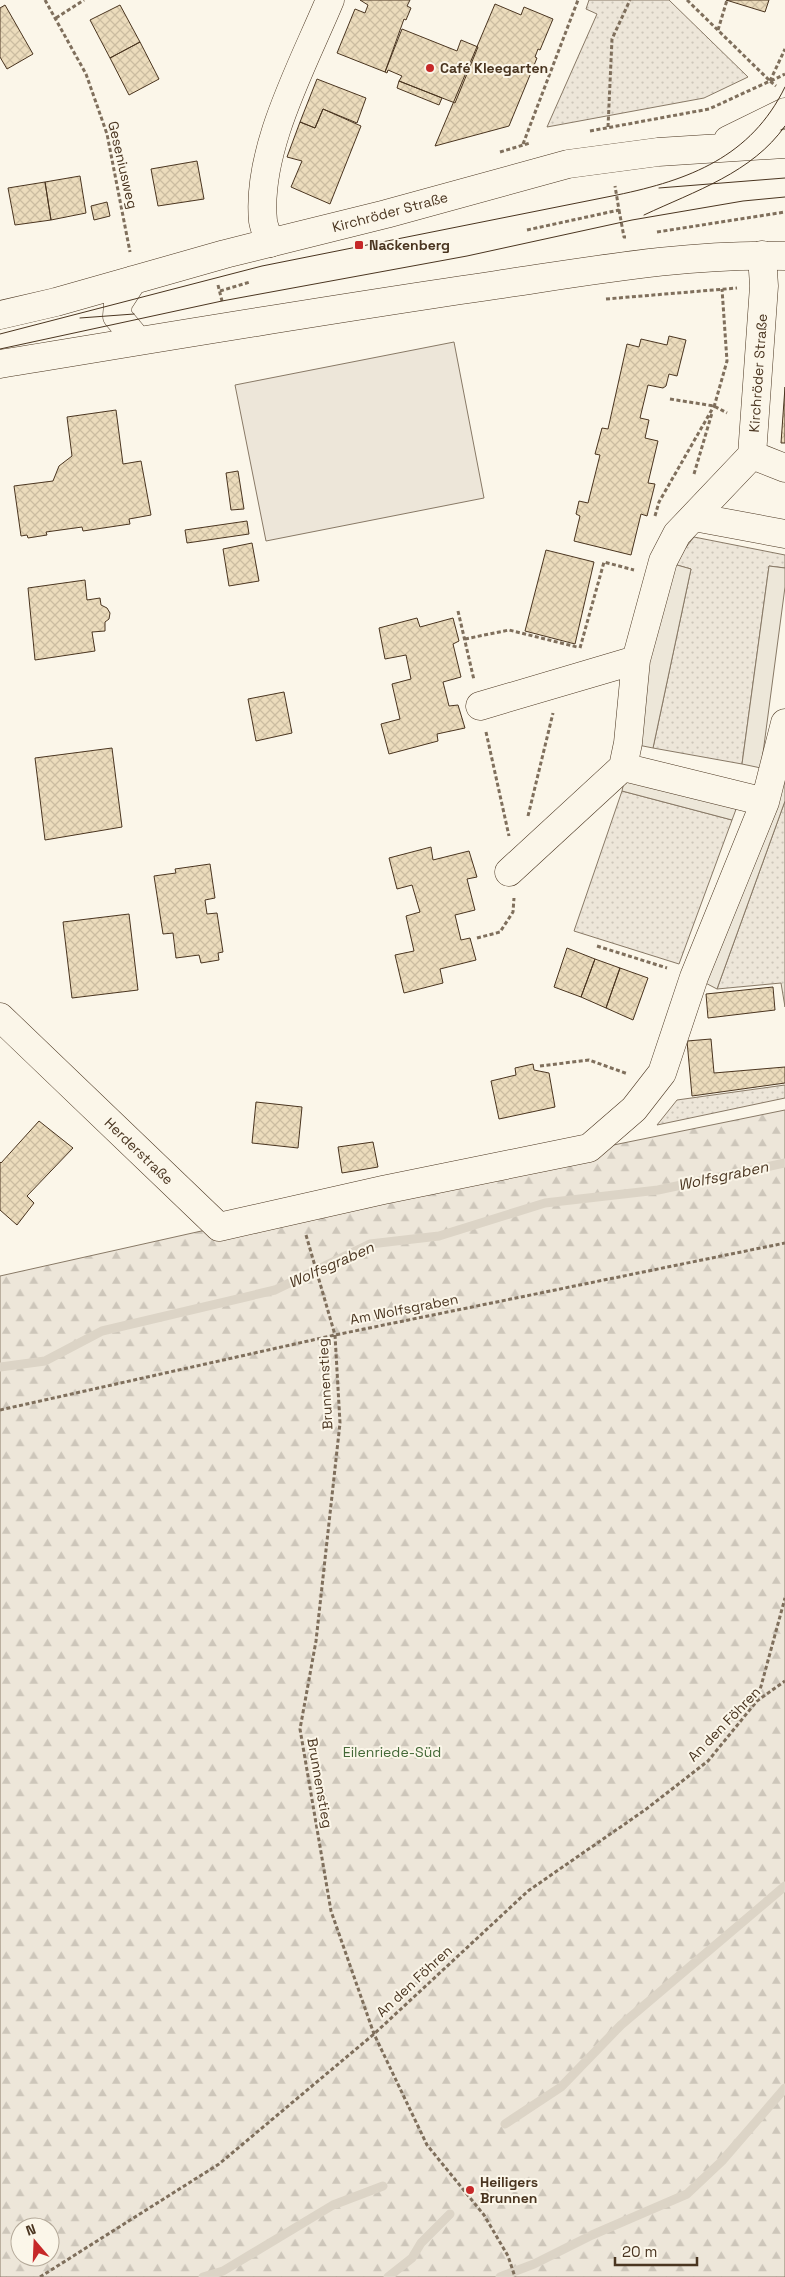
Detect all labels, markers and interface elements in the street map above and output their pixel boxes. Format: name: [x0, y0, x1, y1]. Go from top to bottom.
place label: Café Kleegarten: [440, 59, 548, 77]
marker: Café Kleegarten: [424, 62, 436, 74]
street label: Geseniusweg: [104, 119, 142, 211]
street label: Kirchröder Straße: [330, 188, 450, 236]
place label: Nackenberg: [369, 236, 450, 254]
marker: Nackenberg: [353, 239, 365, 251]
street label: Kirchröder Straße: [745, 313, 771, 433]
street label: Herderstraße: [101, 1114, 177, 1188]
water label: Wolfsgraben: [676, 1157, 770, 1194]
water label: Wolfsgraben: [285, 1237, 377, 1292]
street label: Am Wolfsgraben: [348, 1290, 460, 1328]
street label: Brunnenstieg: [314, 1338, 336, 1430]
street label: An den Föhren: [684, 1683, 764, 1765]
street label: Brunnenstieg: [303, 1736, 337, 1830]
park label: Eilenriede-Süd: [343, 1743, 441, 1761]
street label: An den Föhren: [372, 1941, 456, 2021]
place label: Heiligers Brunnen: [480, 2173, 538, 2207]
marker: Heiligers Brunnen: [464, 2184, 476, 2196]
north arrow: [10, 2217, 60, 2267]
text: N: [23, 2220, 38, 2240]
scale bar: [615, 2234, 698, 2266]
text: 20 m: [622, 2242, 657, 2261]

